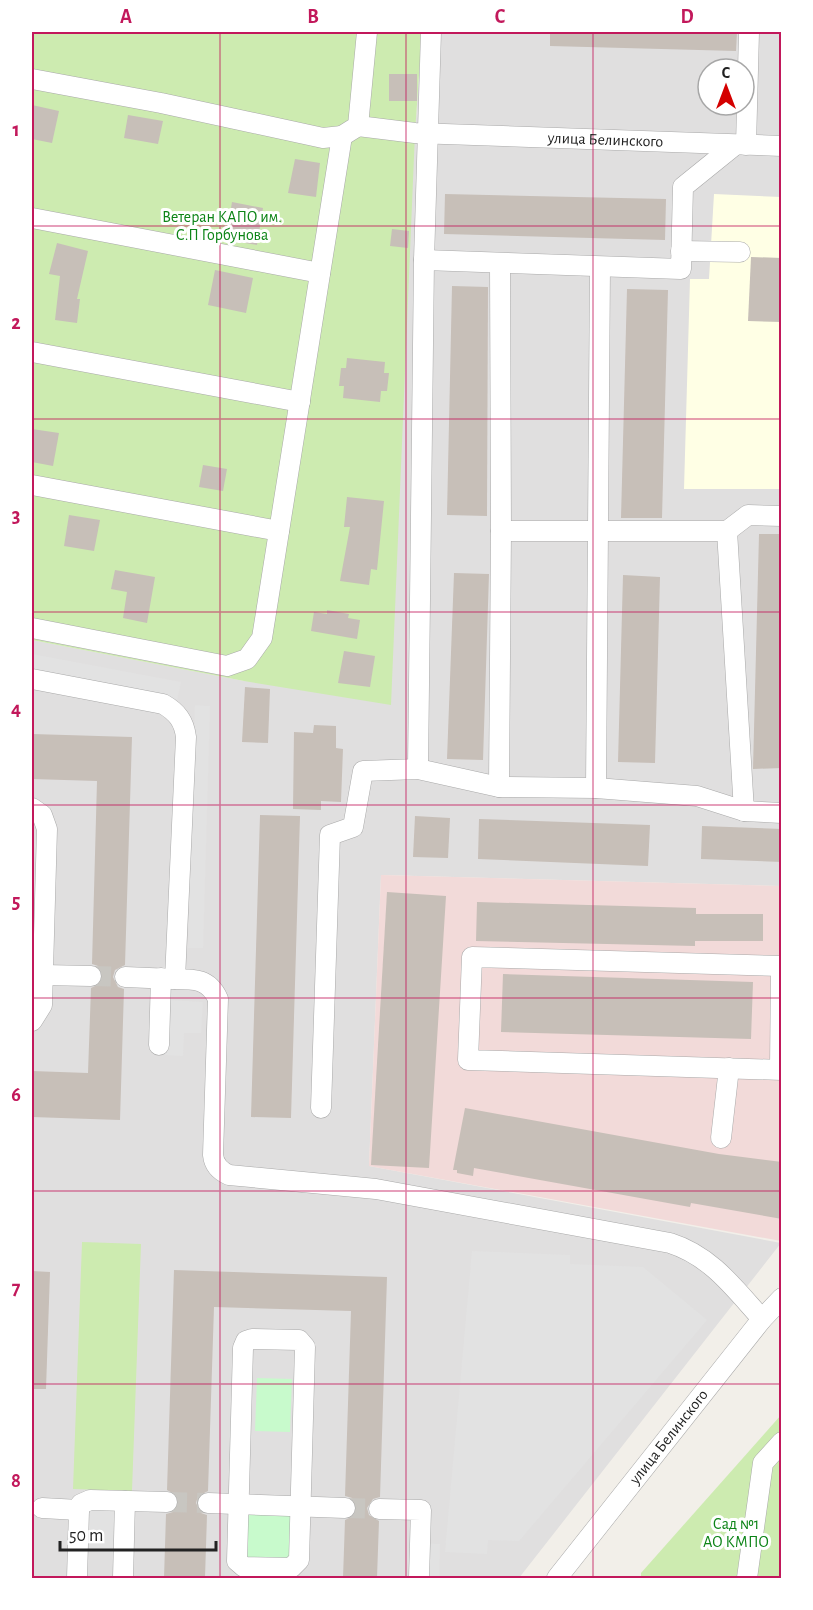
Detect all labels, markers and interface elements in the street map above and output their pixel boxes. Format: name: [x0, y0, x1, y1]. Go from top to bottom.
text: A: [120, 7, 132, 27]
text: B: [307, 7, 319, 27]
text: C: [495, 7, 506, 27]
text: D: [680, 7, 694, 27]
north arrow: [696, 57, 756, 117]
text: С: [722, 65, 731, 81]
text: 1: [12, 120, 20, 140]
street label: улица Белинского: [546, 130, 664, 150]
park label: Ветеран КАПО им. С.П Горбунова: [162, 209, 282, 244]
text: 2: [11, 313, 21, 333]
text: 3: [12, 506, 20, 526]
text: 4: [11, 699, 21, 719]
text: 5: [12, 892, 20, 912]
text: 6: [11, 1085, 21, 1105]
text: 7: [12, 1278, 21, 1298]
street label: улица Белинского: [626, 1386, 711, 1488]
text: 8: [11, 1471, 21, 1491]
scale bar: [60, 1514, 216, 1552]
park label: Сад №1 АО КМПО: [703, 1516, 769, 1550]
text: 50 m: [69, 1527, 103, 1545]

